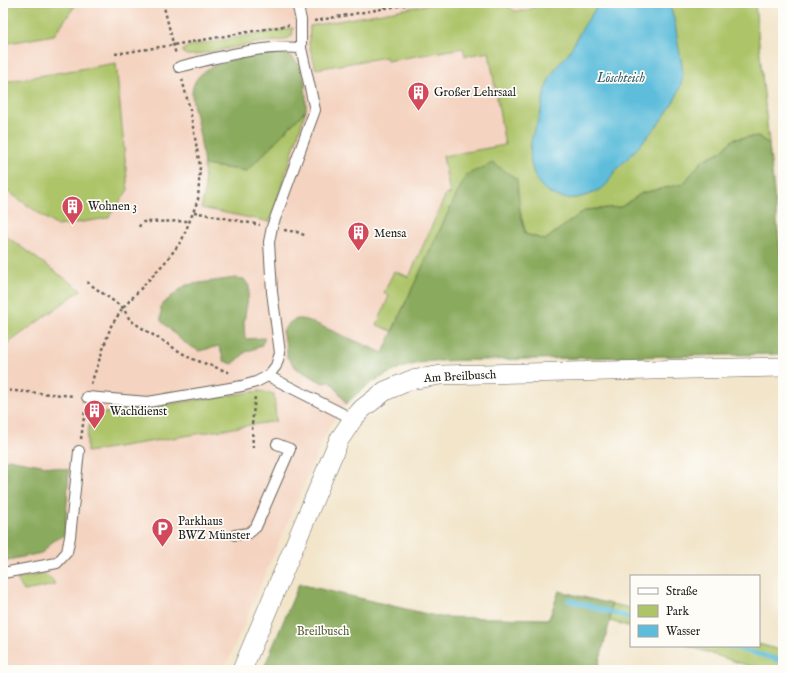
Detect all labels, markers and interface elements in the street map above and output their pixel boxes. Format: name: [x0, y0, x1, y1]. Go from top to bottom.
water label: Löschteich: [596, 70, 645, 87]
building icon: Großer Lehrsaal: [406, 79, 432, 112]
place label: Großer Lehrsaal: [434, 85, 517, 100]
building icon: Wohnen 3: [60, 193, 86, 226]
place label: Wohnen 3: [88, 199, 137, 214]
building icon: Mensa: [346, 220, 372, 253]
place label: Mensa: [374, 226, 407, 241]
street label: Am Breilbusch: [422, 367, 497, 386]
building icon: Wachdienst: [82, 398, 108, 431]
place label: Wachdienst: [110, 404, 167, 419]
place label: Parkhaus BWZ Münster: [178, 514, 251, 543]
parking icon: Parkhaus BWZ Münster: [150, 515, 176, 548]
legend: [630, 575, 760, 647]
text: Straße: [666, 584, 698, 599]
text: Park: [666, 604, 689, 619]
park label: Breilbusch: [297, 624, 350, 639]
text: Wasser: [666, 624, 701, 639]

